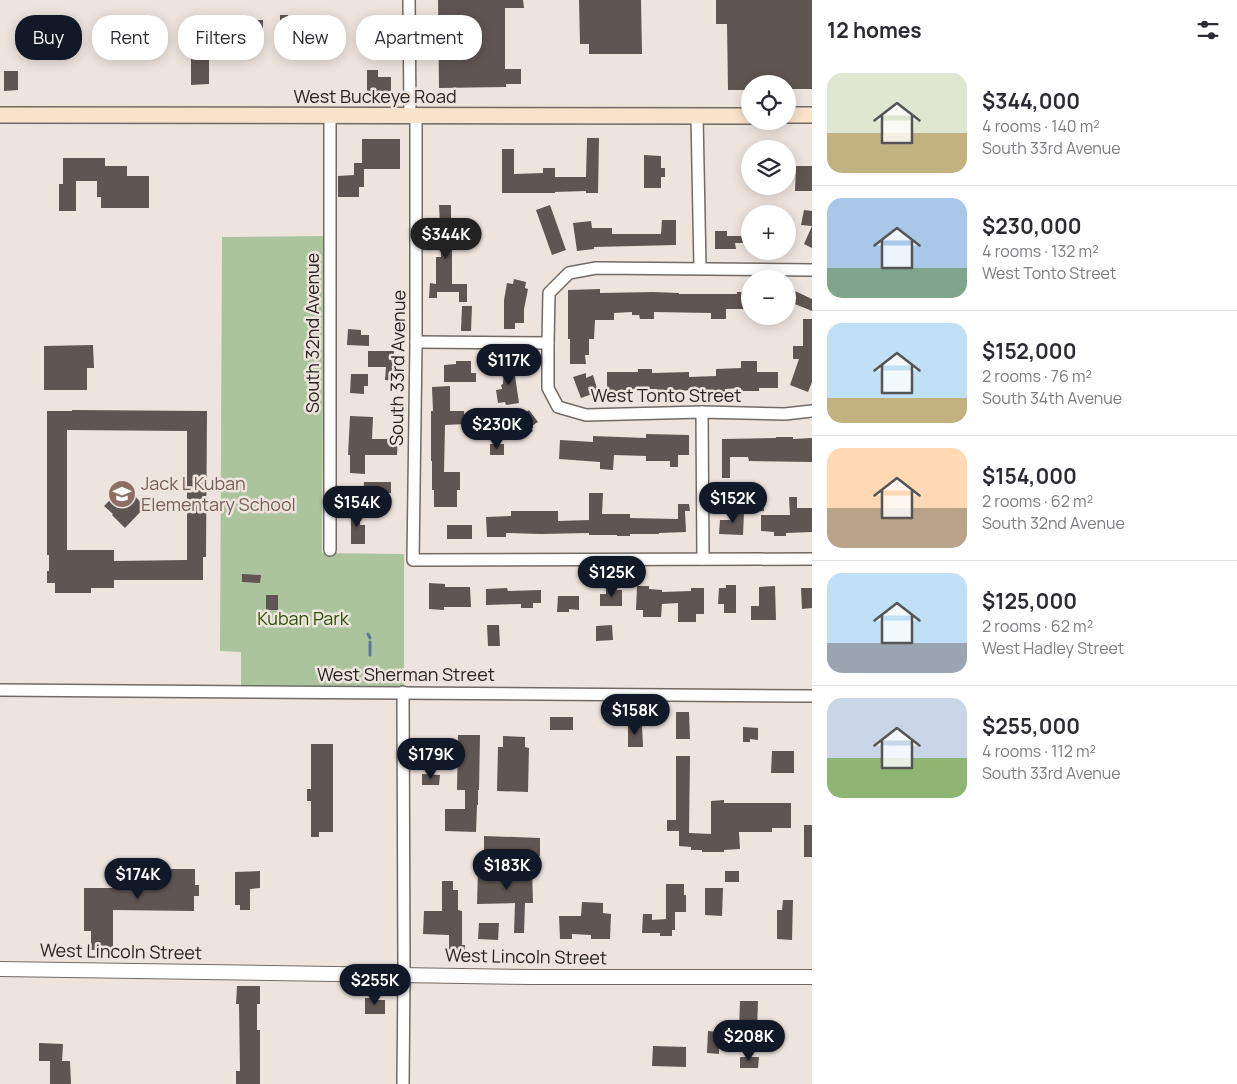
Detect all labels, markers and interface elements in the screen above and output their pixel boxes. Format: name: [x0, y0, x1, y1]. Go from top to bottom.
chip: Buy: [15, 15, 82, 60]
chip: Rent: [92, 15, 168, 60]
chip: Filters: [178, 15, 264, 60]
chip: New: [274, 15, 346, 60]
chip: Apartment: [356, 15, 482, 60]
text: 12 homes: [827, 16, 922, 44]
icon: filters: [1194, 16, 1222, 44]
map controls: [741, 75, 796, 325]
button: locate: [741, 75, 796, 130]
street label: West Buckeye Road: [293, 84, 457, 108]
text: $344,000: [982, 87, 1080, 115]
icon: home: [867, 93, 927, 153]
text: 4 rooms · 140 m²: [982, 115, 1100, 137]
text: South 33rd Avenue: [982, 137, 1121, 159]
button: layers: [741, 140, 796, 195]
button: +: [741, 205, 796, 260]
text: $230,000: [982, 212, 1082, 240]
pin: $344K: [411, 218, 481, 260]
icon: home: [867, 218, 927, 278]
text: $344K: [422, 223, 470, 245]
text: 4 rooms · 132 m²: [982, 240, 1099, 262]
street label: South 32nd Avenue: [300, 253, 324, 413]
text: West Tonto Street: [982, 262, 1116, 284]
button: −: [741, 270, 796, 325]
street label: South 33rd Avenue: [384, 290, 410, 446]
text: $152,000: [982, 337, 1076, 365]
icon: home: [867, 343, 927, 403]
pin: $117K: [474, 344, 544, 386]
text: $117K: [488, 349, 530, 371]
text: 2 rooms · 76 m²: [982, 365, 1092, 387]
street label: West Tonto Street: [590, 383, 742, 407]
text: South 34th Avenue: [982, 387, 1122, 409]
pin: $230K: [462, 408, 532, 450]
text: $230K: [472, 413, 522, 435]
text: $154,000: [982, 462, 1077, 490]
icon: home: [867, 468, 927, 528]
place label: Jack L Kuban Elementary School: [141, 471, 296, 516]
school or university icon: Jack L Kuban Elementary School: [107, 479, 137, 509]
pin: $152K: [698, 482, 768, 524]
pin: $154K: [322, 486, 392, 528]
text: $152K: [710, 487, 756, 509]
text: 2 rooms · 62 m²: [982, 490, 1093, 512]
text: $154K: [334, 491, 380, 513]
text: South 32nd Avenue: [982, 512, 1125, 534]
pin: $125K: [577, 556, 647, 598]
text: $125K: [589, 561, 635, 583]
text: $125,000: [982, 587, 1077, 615]
icon: home: [867, 593, 927, 653]
park label: Kuban Park: [257, 606, 350, 630]
text: 2 rooms · 62 m²: [982, 615, 1093, 637]
text: West Hadley Street: [982, 637, 1124, 659]
street label: West Sherman Street: [317, 662, 495, 686]
pin: $158K: [600, 694, 670, 736]
text: $158K: [612, 699, 658, 721]
text: $255,000: [982, 712, 1080, 740]
icon: home: [867, 718, 927, 778]
pin: $179K: [396, 738, 466, 780]
text: 4 rooms · 112 m²: [982, 740, 1096, 762]
text: $179K: [408, 743, 454, 765]
text: South 33rd Avenue: [982, 762, 1121, 784]
pin: $183K: [472, 848, 542, 891]
text: $183K: [484, 854, 530, 876]
pin: $174K: [103, 858, 173, 900]
text: $174K: [115, 863, 161, 885]
street label: West Lincoln Street: [40, 938, 202, 964]
street label: West Lincoln Street: [445, 943, 607, 969]
pin: $255K: [340, 964, 410, 1006]
text: $255K: [351, 969, 399, 991]
pin: $208K: [714, 1020, 784, 1062]
text: $208K: [724, 1025, 774, 1047]

